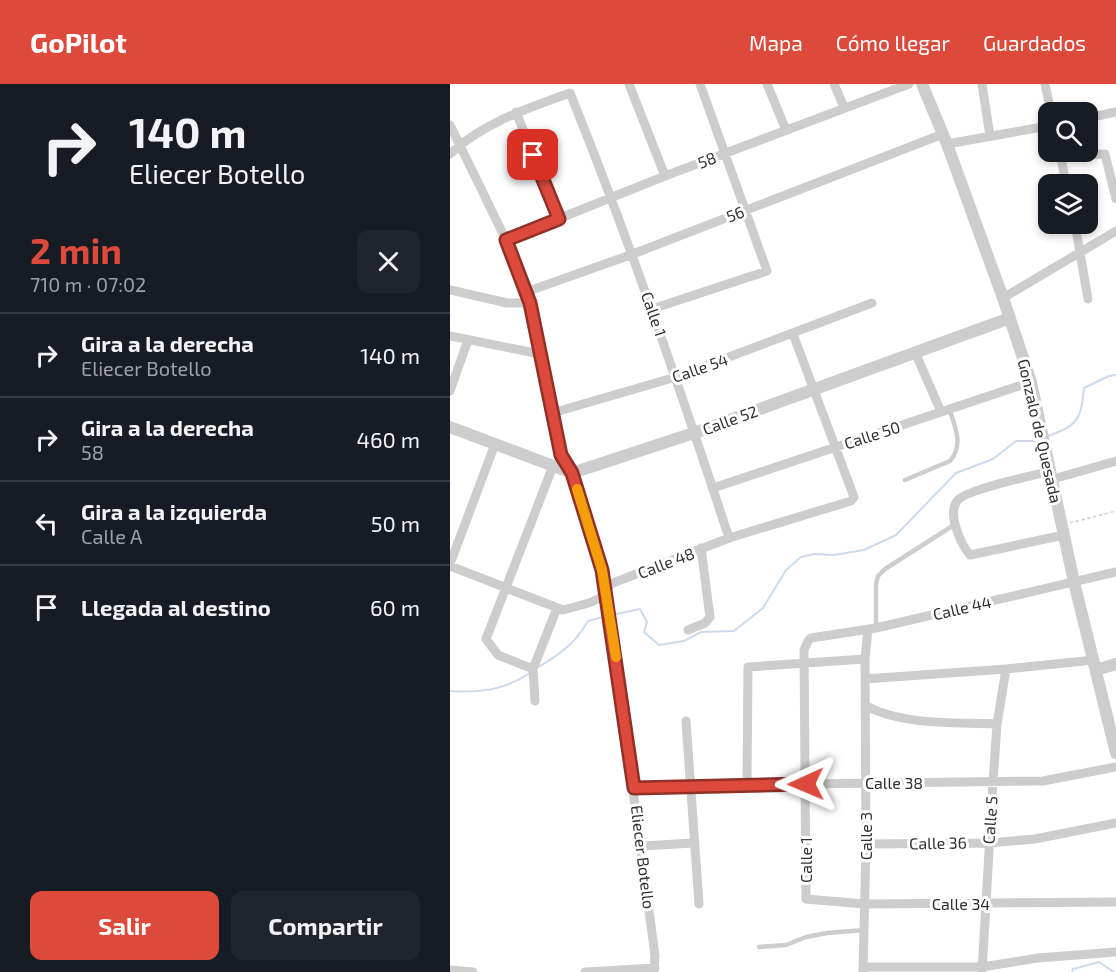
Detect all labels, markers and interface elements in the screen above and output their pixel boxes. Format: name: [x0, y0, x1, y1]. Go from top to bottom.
text: GoPilot: [30, 25, 127, 59]
text: Mapa: [749, 30, 803, 55]
text: Cómo llegar: [836, 30, 950, 55]
text: Guardados: [983, 30, 1086, 55]
map controls: [1038, 102, 1098, 234]
button: search: [1038, 102, 1098, 162]
text: 140 m: [129, 106, 246, 156]
icon: right: [30, 108, 108, 186]
pin: [507, 129, 558, 180]
icon: arrive: [516, 138, 549, 171]
street label: 58: [695, 147, 719, 172]
text: Eliecer Botello: [129, 157, 305, 189]
button: layers: [1038, 174, 1098, 234]
street label: 56: [723, 201, 747, 226]
text: 2 min: [30, 228, 122, 271]
button: close: [357, 230, 420, 293]
text: 710 m · 07:02: [30, 272, 146, 296]
street label: Calle 1: [638, 289, 671, 339]
text: Gira a la derecha: [81, 330, 254, 356]
icon: right: [30, 339, 63, 372]
text: 140 m: [360, 342, 420, 368]
street label: Calle 54: [669, 349, 730, 386]
text: Eliecer Botello: [81, 356, 212, 380]
street label: Gonzalo de Quesada: [1014, 357, 1066, 505]
street label: Calle 52: [700, 401, 760, 438]
text: Gira a la derecha: [81, 414, 254, 440]
street label: Calle 50: [841, 417, 902, 452]
icon: right: [30, 423, 63, 456]
text: 460 m: [356, 426, 420, 452]
text: 58: [81, 440, 104, 464]
text: Gira a la izquierda: [81, 498, 267, 524]
icon: left: [30, 507, 63, 540]
text: 50 m: [371, 510, 420, 536]
text: Calle A: [81, 524, 142, 548]
street label: Calle 48: [635, 543, 697, 582]
icon: arrive: [30, 591, 63, 624]
street label: Calle 44: [931, 592, 993, 623]
text: Llegada al destino: [81, 594, 271, 620]
text: 60 m: [370, 594, 420, 620]
position arrow: [774, 752, 838, 816]
street label: Calle 38: [865, 773, 923, 792]
street label: Calle 5: [978, 795, 1001, 845]
street label: Eliecer Botello: [628, 804, 659, 910]
street label: Calle 3: [856, 812, 875, 860]
street label: Calle 36: [909, 832, 967, 853]
street label: Calle 1: [796, 837, 815, 883]
button: Salir: [30, 891, 219, 960]
button: Compartir: [231, 891, 420, 960]
street label: Calle 34: [932, 894, 990, 913]

